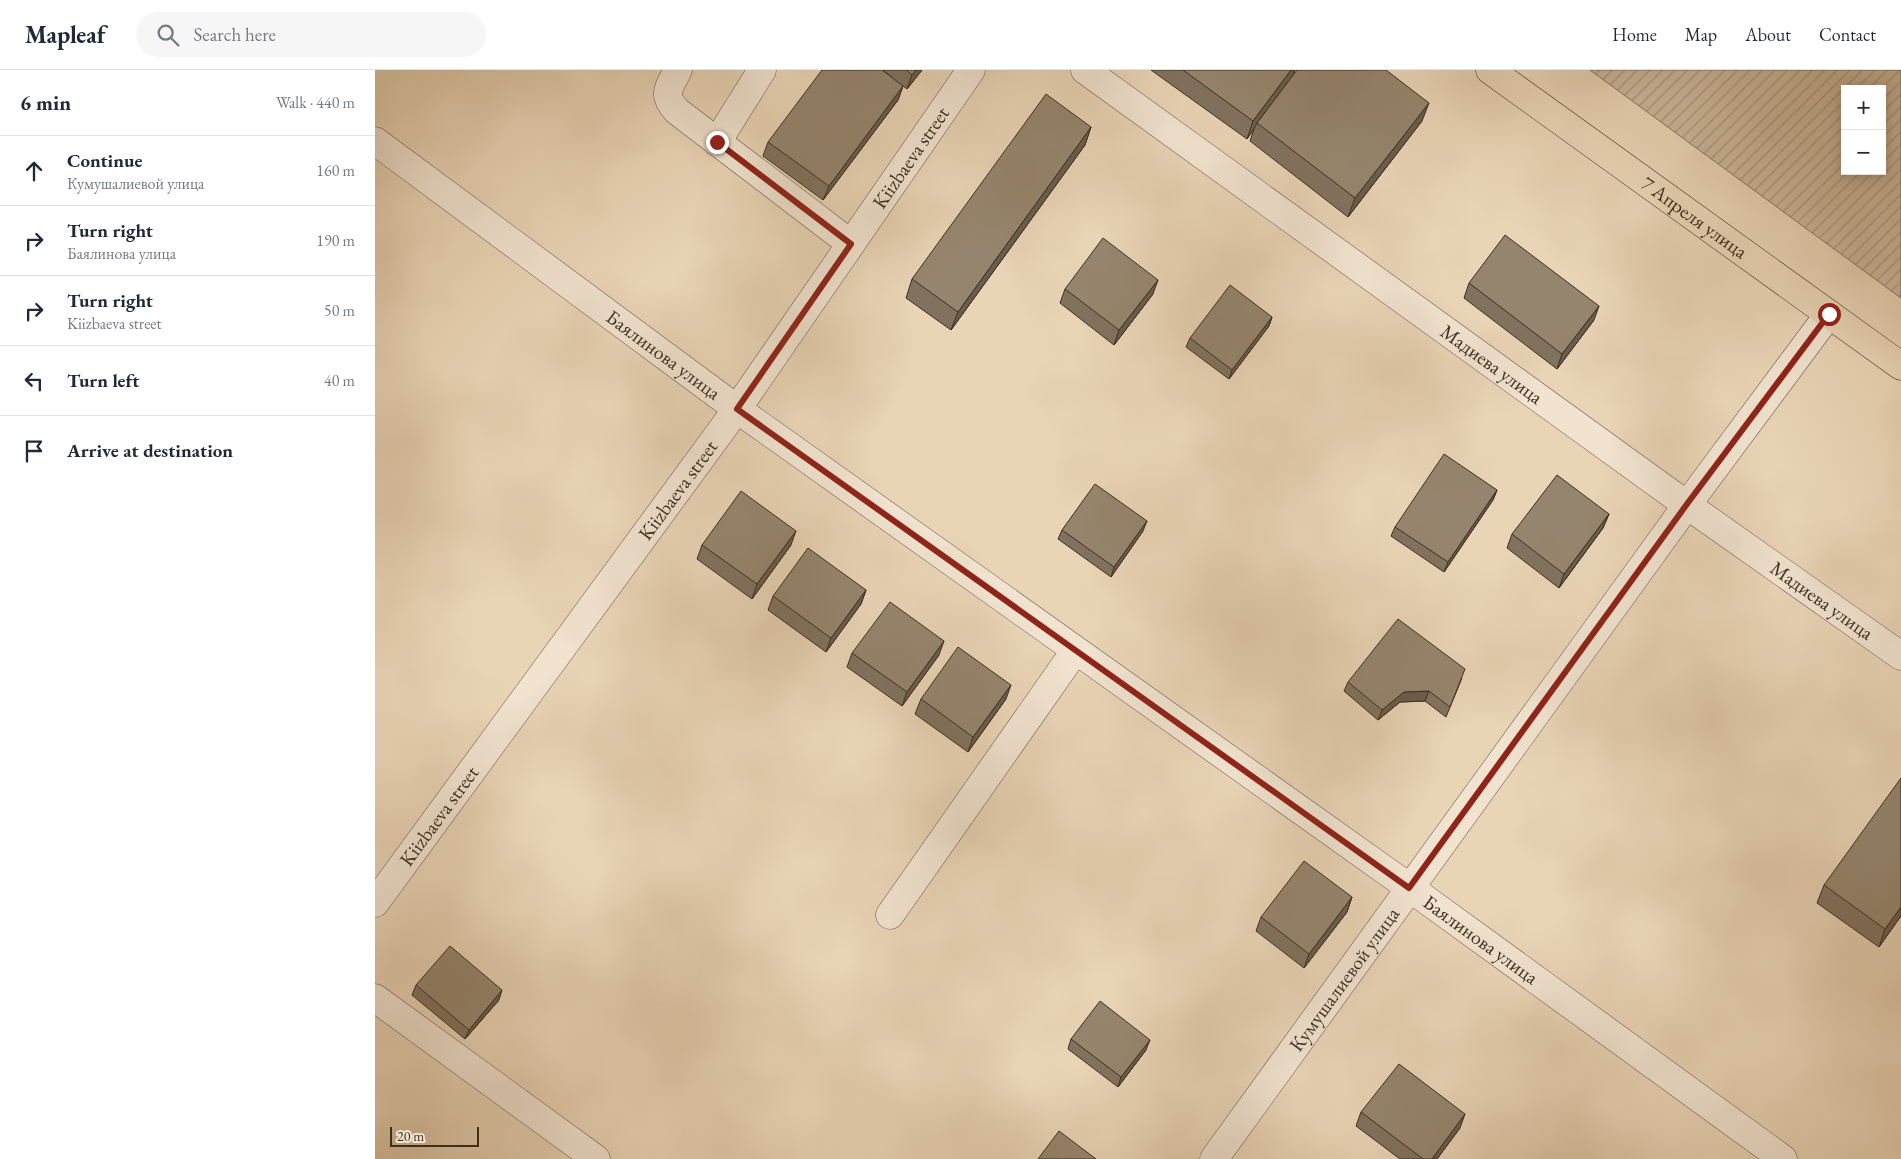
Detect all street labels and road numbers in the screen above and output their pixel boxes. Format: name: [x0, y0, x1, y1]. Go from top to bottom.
street label: Kiizbaeva street: [866, 101, 955, 214]
street label: 7 Апреля улица: [1636, 170, 1753, 264]
street label: Баялинова улица: [601, 304, 726, 406]
street label: Мадиева улица: [1436, 318, 1548, 410]
street label: Kiizbaeva street: [632, 434, 724, 545]
street label: Мадиева улица: [1765, 555, 1879, 646]
street label: Kiizbaeva street: [393, 760, 485, 871]
street label: Баялинова улица: [1418, 889, 1544, 990]
street label: Кумушалиевой улица: [1283, 902, 1405, 1056]

